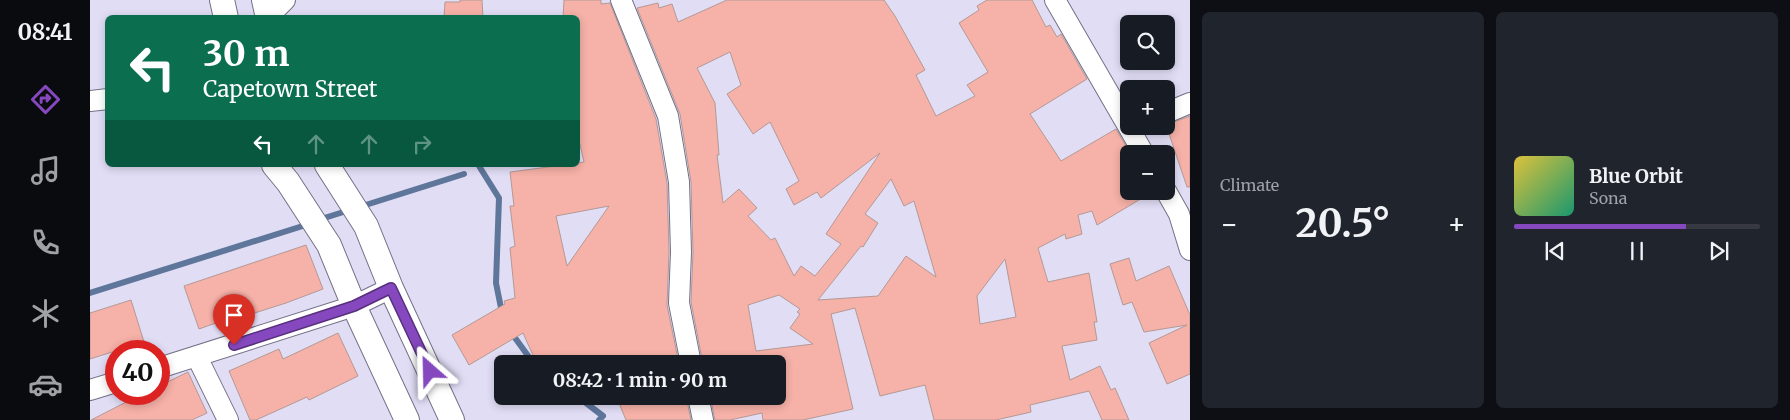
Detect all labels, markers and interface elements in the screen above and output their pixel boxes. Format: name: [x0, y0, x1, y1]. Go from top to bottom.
map controls: [1120, 15, 1175, 200]
button: search: [1120, 15, 1175, 70]
text: 08:41: [17, 18, 73, 46]
text: 30 m: [203, 32, 289, 76]
icon: left: [120, 35, 185, 100]
text: Capetown Street: [203, 75, 377, 103]
button: +: [1120, 80, 1175, 135]
icon: directions: [28, 82, 63, 117]
icon: left: [249, 130, 277, 158]
icon: ahead: [302, 130, 330, 158]
icon: ahead: [355, 130, 383, 158]
icon: right: [408, 130, 436, 158]
button: −: [1120, 145, 1175, 200]
icon: music: [28, 153, 63, 188]
text: Blue Orbit: [1589, 164, 1683, 188]
text: Climate: [1220, 175, 1279, 195]
text: Sona: [1589, 188, 1627, 208]
text: 20.5°: [1296, 200, 1390, 247]
text: −: [1220, 206, 1239, 242]
text: +: [1447, 206, 1466, 242]
icon: phone: [28, 225, 63, 260]
icon: previous: [1541, 237, 1569, 265]
icon: pause: [1623, 237, 1651, 265]
icon: next: [1705, 237, 1733, 265]
pin: [213, 294, 255, 345]
icon: climate: [28, 296, 63, 331]
icon: arrive: [220, 301, 248, 329]
speed limit sign: 40: [105, 340, 170, 405]
position arrow: [403, 344, 455, 396]
icon: car: [28, 367, 63, 402]
text: 08:42 · 1 min · 90 m: [553, 368, 727, 392]

